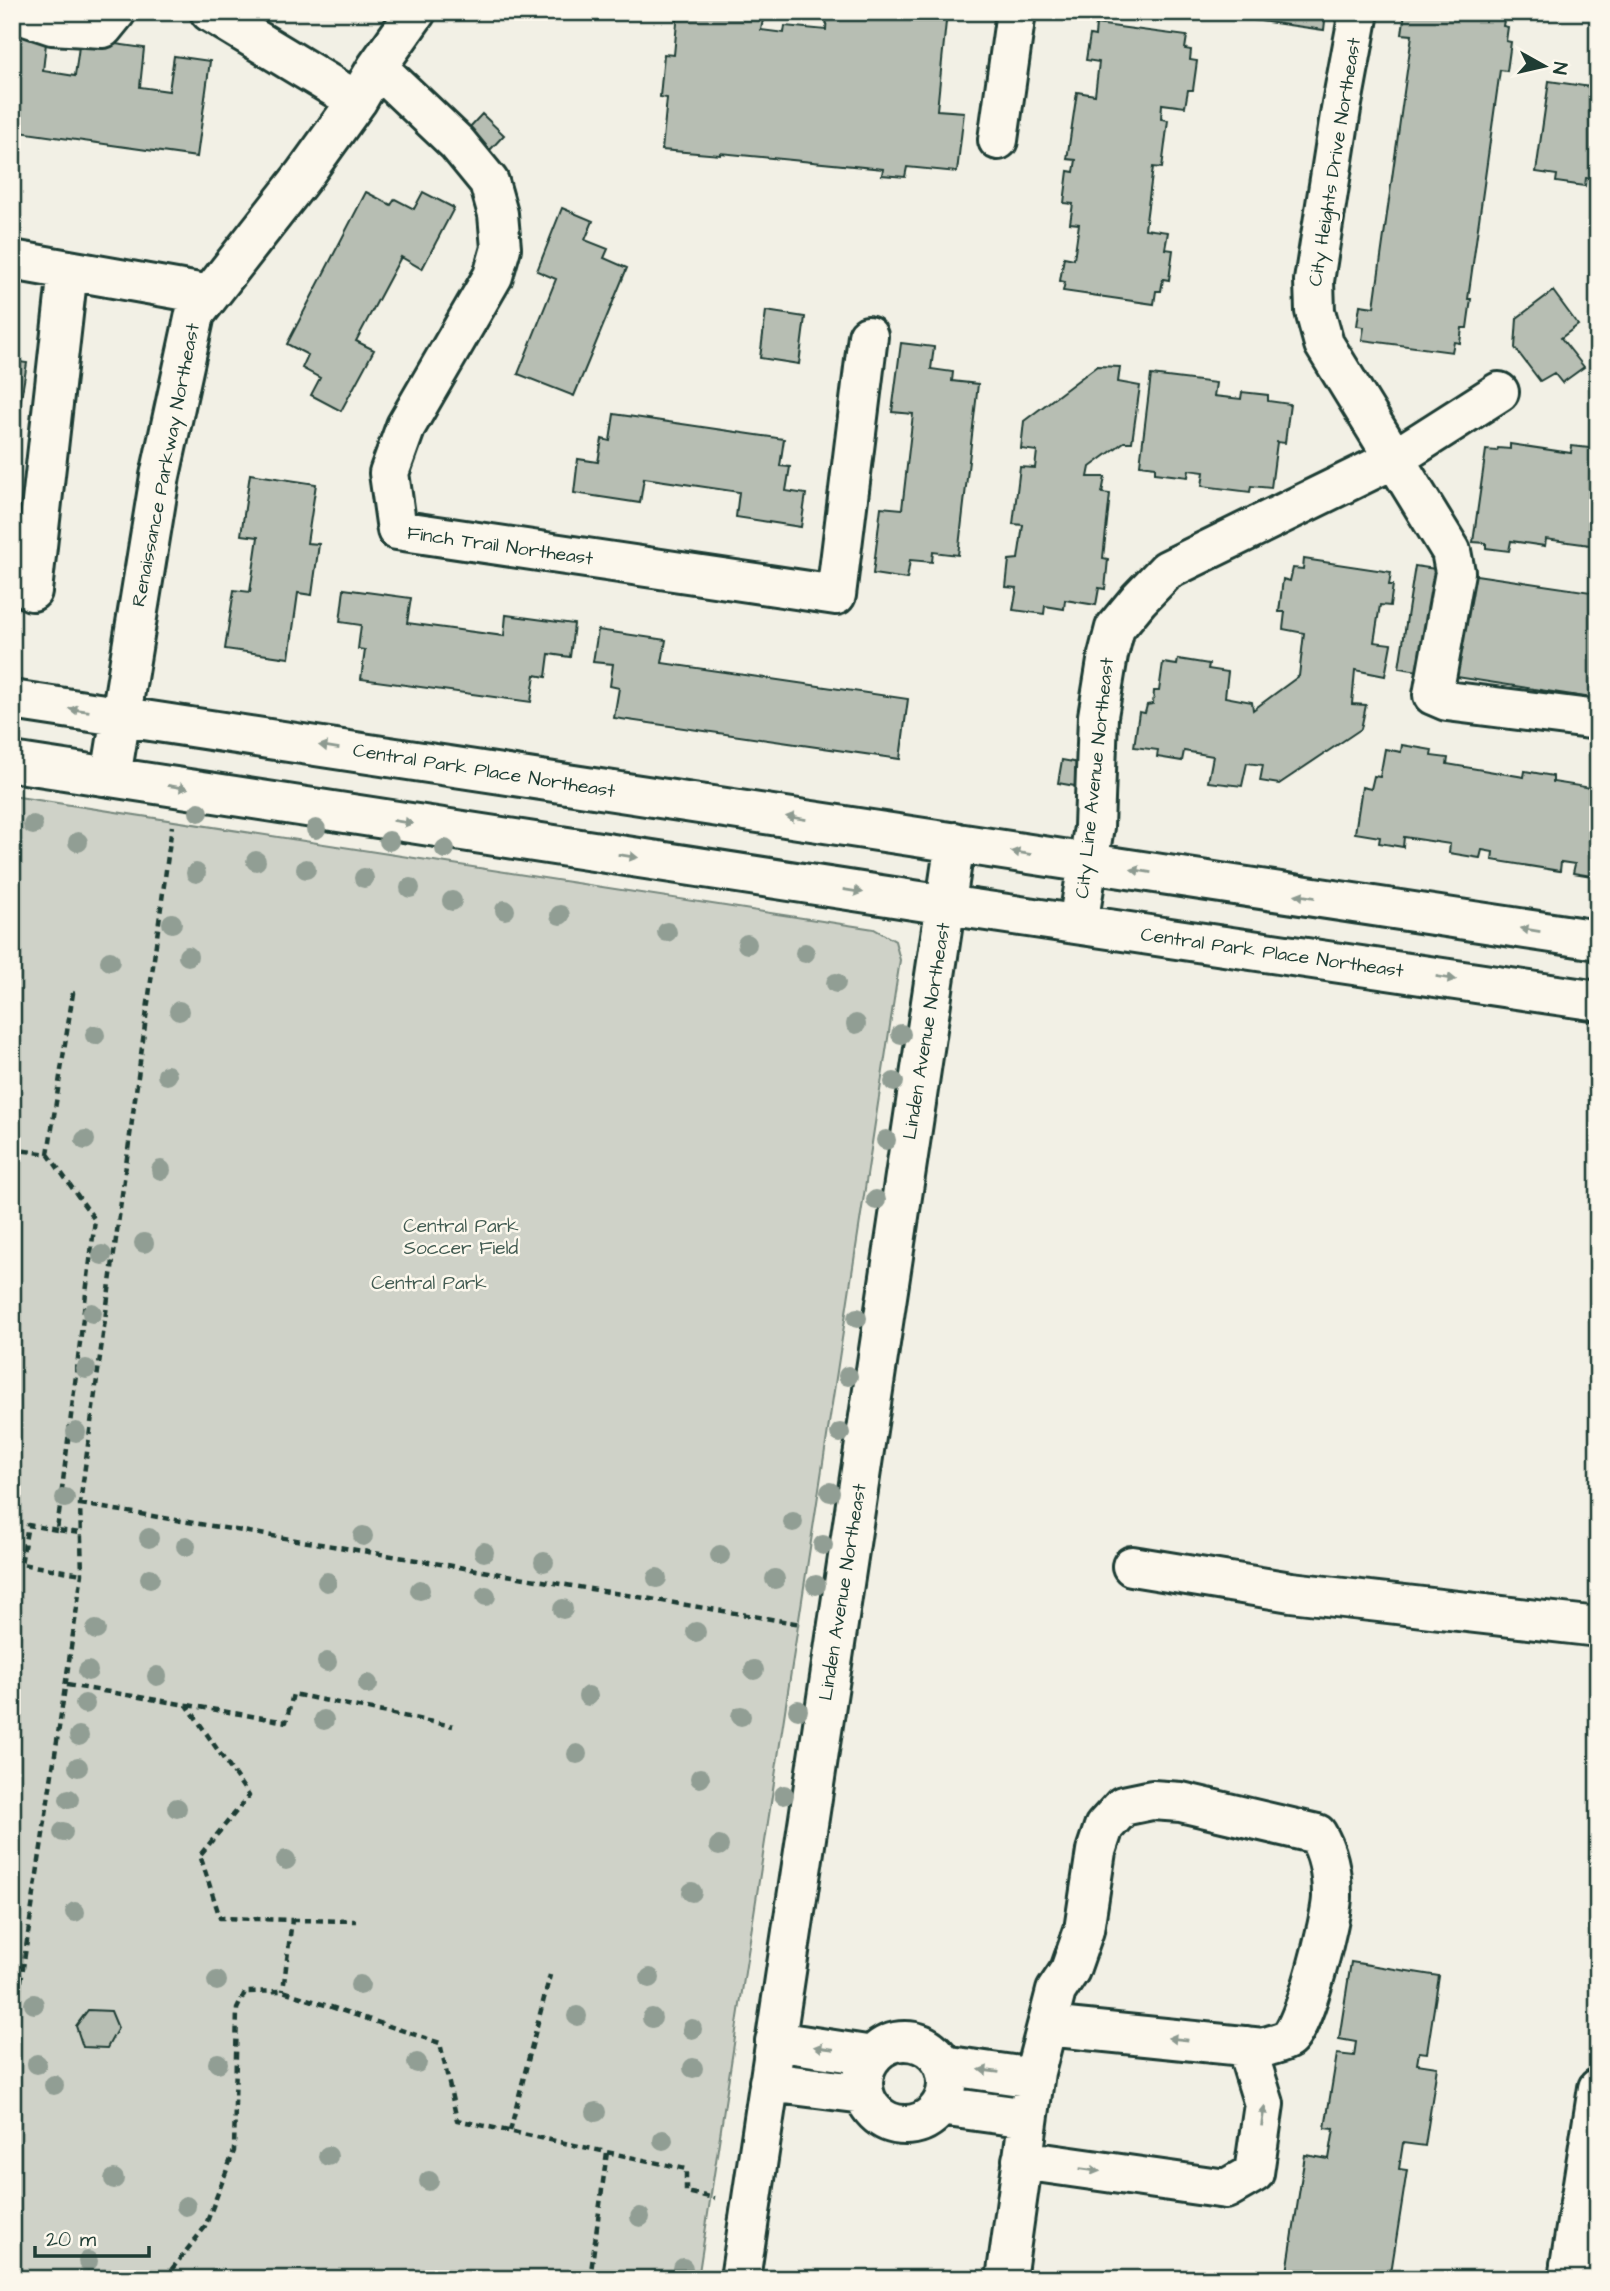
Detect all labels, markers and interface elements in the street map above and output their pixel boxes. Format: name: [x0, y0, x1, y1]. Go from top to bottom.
north arrow: [1508, 32, 1578, 102]
street label: City Heights Drive Northeast: [1302, 35, 1369, 288]
text: N: [1545, 60, 1574, 76]
street label: Renaissance Parkway Northeast: [125, 321, 208, 609]
street label: Finch Trail Northeast: [405, 520, 595, 572]
street label: City Line Avenue Northeast: [1069, 656, 1122, 900]
one-way arrow: [68, 704, 90, 715]
street label: Central Park Place Northeast: [351, 737, 617, 805]
one-way arrow: [317, 741, 339, 752]
one-way arrow: [167, 782, 189, 793]
one-way arrow: [785, 812, 807, 823]
one-way arrow: [392, 817, 414, 828]
one-way arrow: [1009, 847, 1031, 858]
one-way arrow: [617, 851, 639, 862]
one-way arrow: [1130, 865, 1152, 876]
one-way arrow: [842, 886, 864, 897]
one-way arrow: [1294, 890, 1316, 901]
street label: Linden Avenue Northeast: [897, 920, 958, 1141]
street label: Central Park Place Northeast: [1139, 921, 1406, 985]
one-way arrow: [1519, 924, 1541, 935]
one-way arrow: [1435, 973, 1457, 984]
park label: Central Park Soccer Field: [403, 1213, 519, 1262]
park label: Central Park: [371, 1270, 487, 1297]
street label: Linden Avenue Northeast: [813, 1481, 874, 1702]
one-way arrow: [1167, 2034, 1189, 2045]
one-way arrow: [813, 2042, 835, 2053]
one-way arrow: [978, 2066, 1000, 2077]
one-way arrow: [1257, 2105, 1268, 2127]
one-way arrow: [1079, 2165, 1101, 2176]
scale bar: [35, 2214, 149, 2258]
text: 20 m: [46, 2225, 97, 2254]

